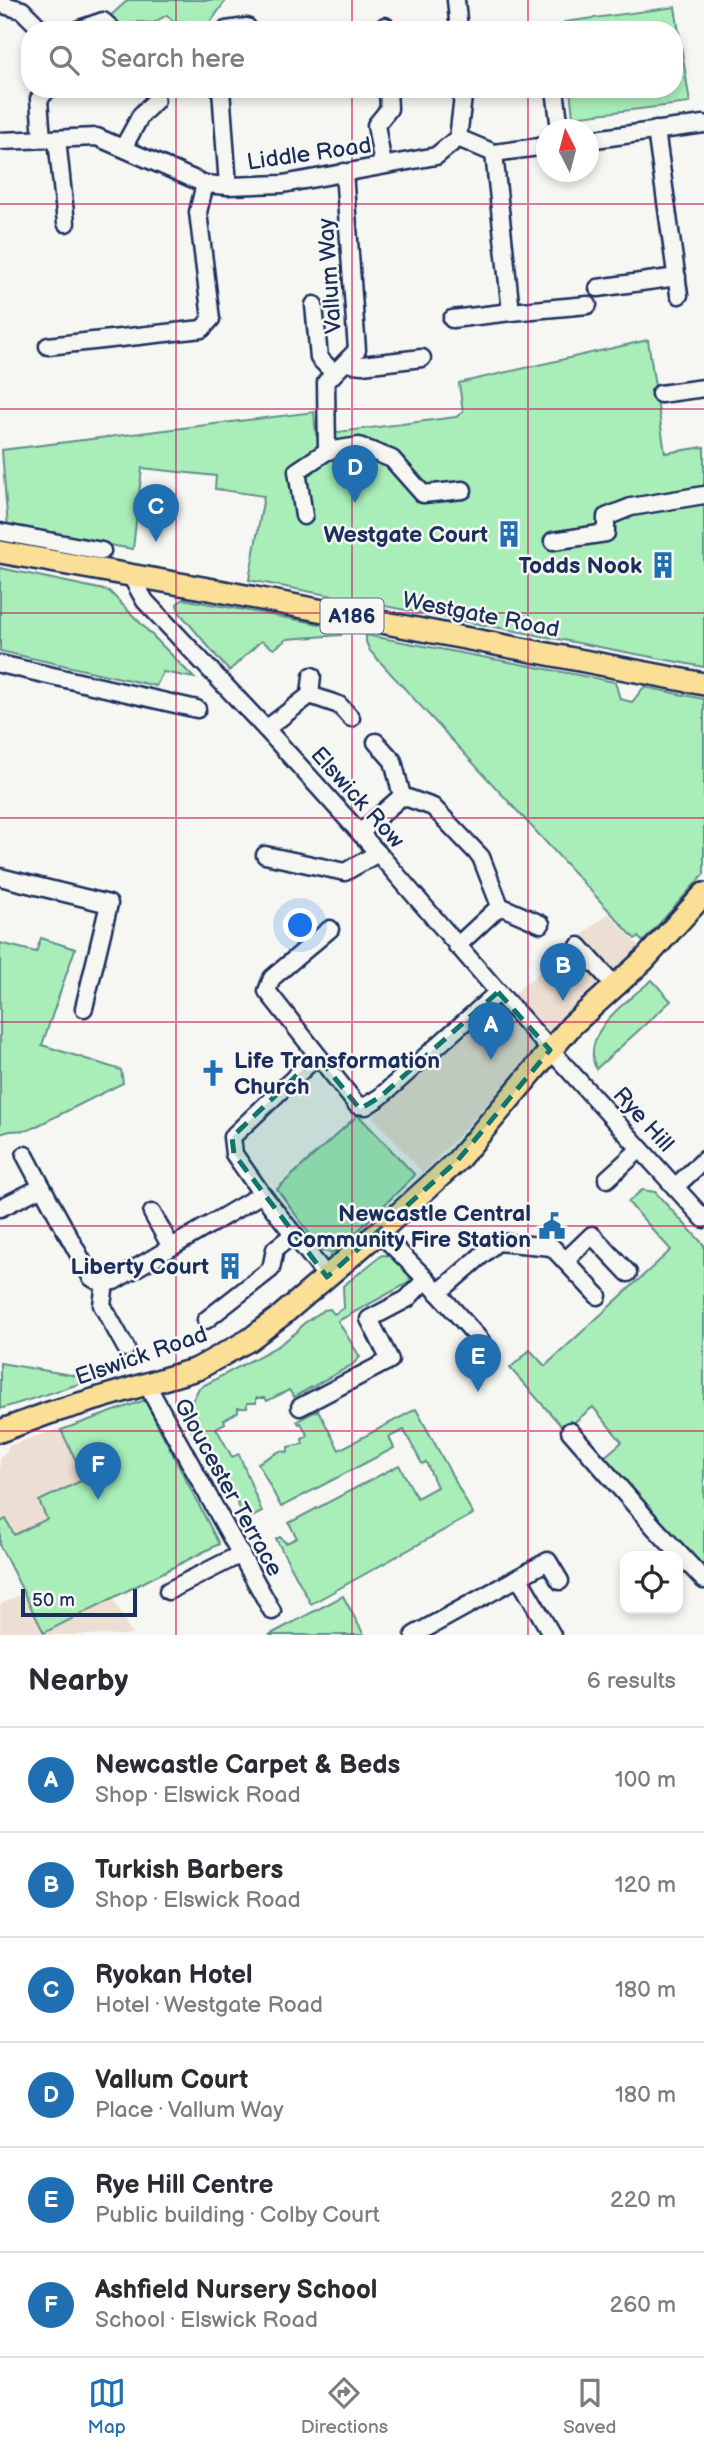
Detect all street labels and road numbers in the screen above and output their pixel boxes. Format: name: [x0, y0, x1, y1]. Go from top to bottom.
street label: Liddle Road: [245, 131, 373, 177]
street label: Vallum Way: [312, 217, 348, 335]
street label: Westgate Road: [400, 586, 562, 644]
road number: A186: [320, 598, 384, 634]
street label: Elswick Row: [304, 741, 410, 855]
street label: Rye Hill: [607, 1081, 680, 1158]
street label: Elswick Road: [72, 1320, 211, 1392]
street label: Gloucester Terrace: [168, 1394, 289, 1581]

